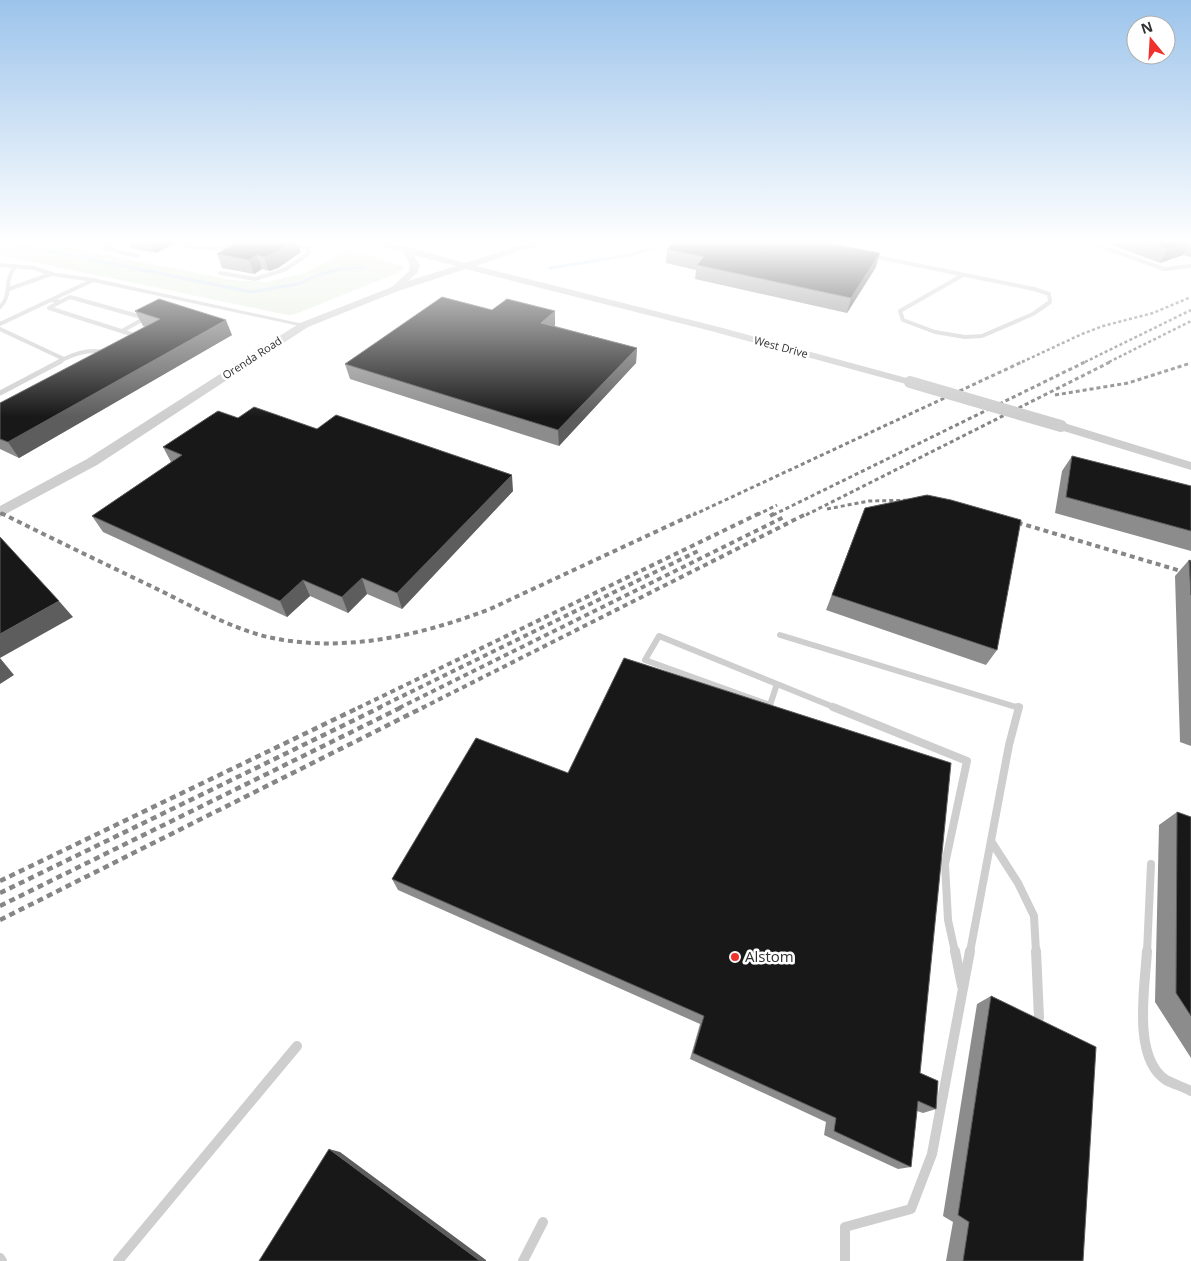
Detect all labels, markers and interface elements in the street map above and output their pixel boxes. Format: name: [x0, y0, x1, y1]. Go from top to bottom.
north arrow: [1126, 15, 1176, 65]
text: N: [1138, 16, 1155, 38]
street label: West Drive: [752, 332, 810, 361]
street label: Orenda Road: [219, 333, 284, 382]
place label: Alstom: [745, 946, 794, 966]
marker: Alstom: [729, 951, 741, 963]

